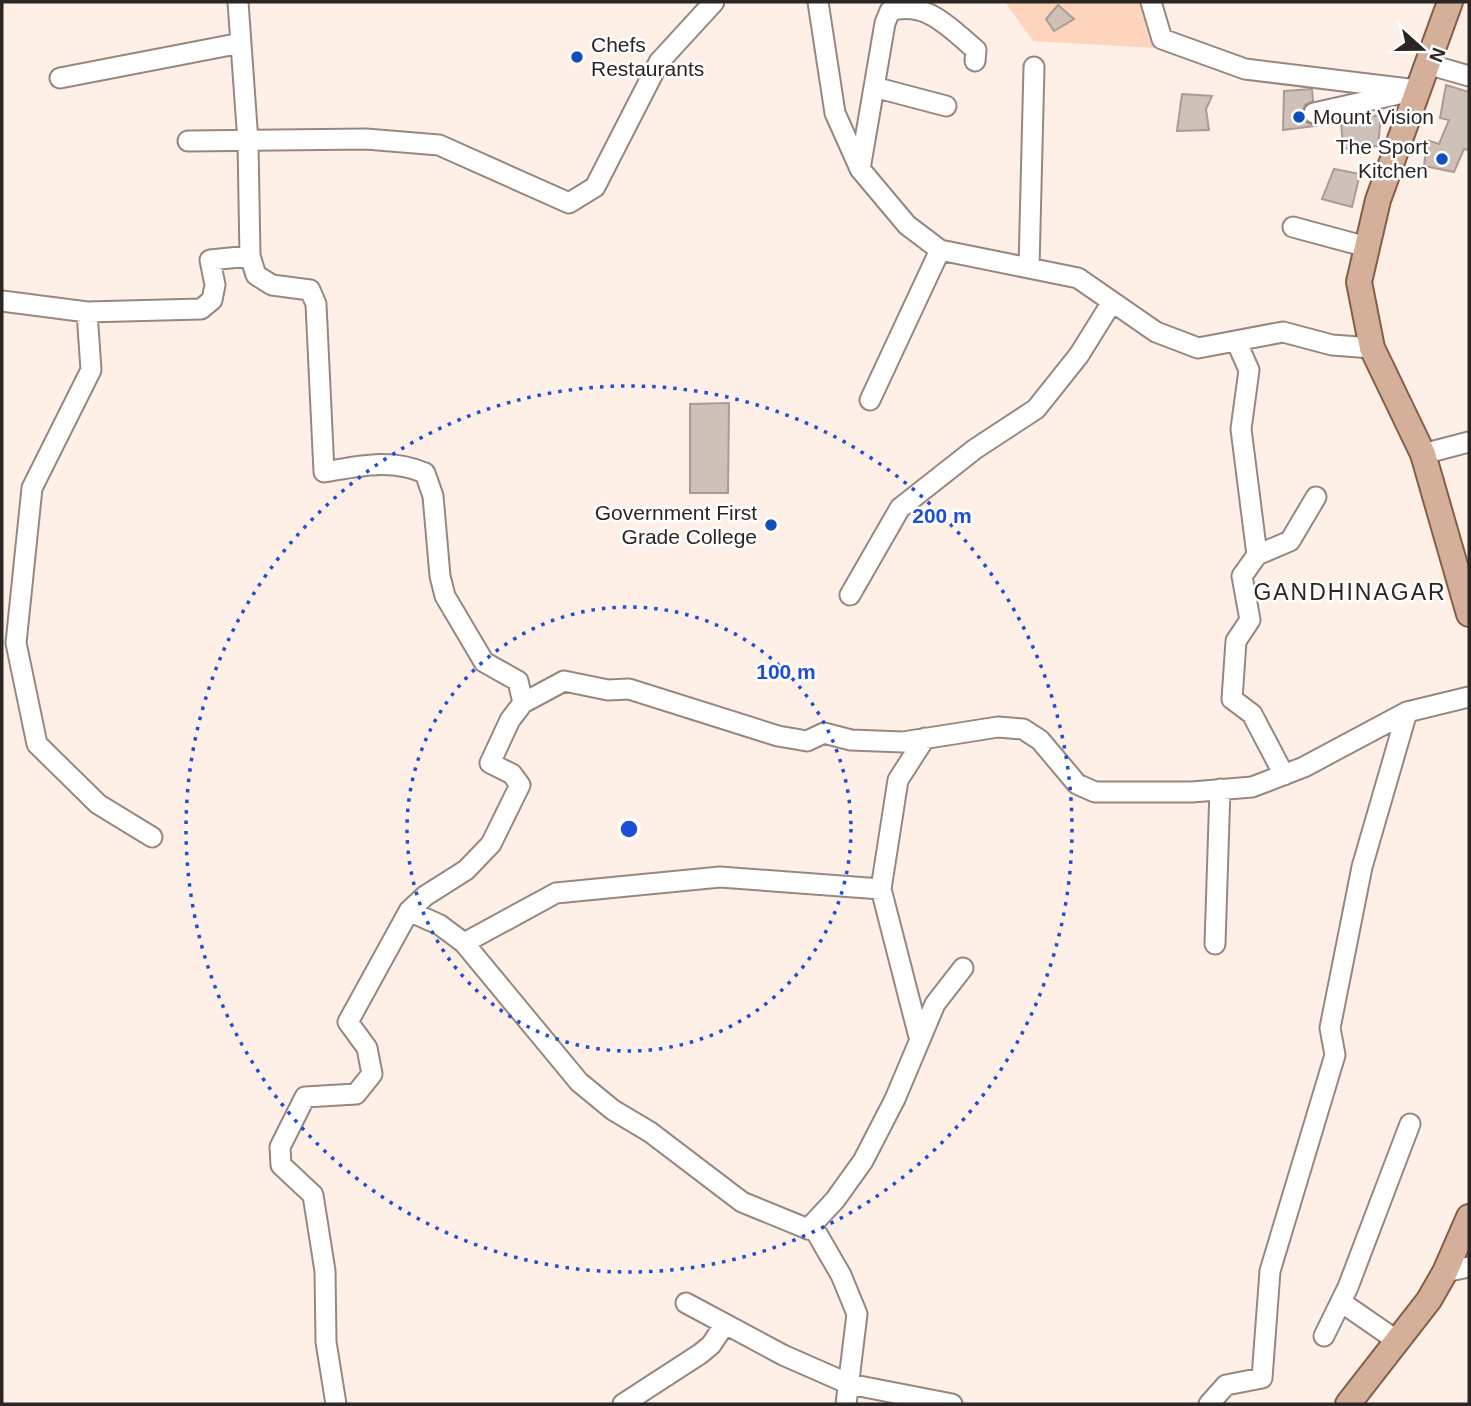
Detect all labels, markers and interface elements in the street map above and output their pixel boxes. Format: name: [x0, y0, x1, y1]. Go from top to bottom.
north arrow: [1387, 14, 1457, 84]
place label: Chefs Restaurants: [591, 33, 704, 80]
text: N: [1425, 45, 1450, 65]
marker: Chefs Restaurants: [569, 49, 585, 65]
place label: Mount Vision: [1313, 105, 1434, 128]
marker: Mount Vision: [1291, 109, 1307, 125]
place label: The Sport Kitchen: [1336, 135, 1428, 182]
marker: The Sport Kitchen: [1434, 151, 1450, 167]
place label: Government First Grade College: [595, 501, 757, 548]
text: 200 m: [912, 504, 972, 527]
marker: Government First Grade College: [763, 517, 779, 533]
district label: GANDHINAGAR: [1253, 579, 1447, 605]
text: 100 m: [756, 660, 816, 683]
centre of rings: [617, 817, 641, 841]

